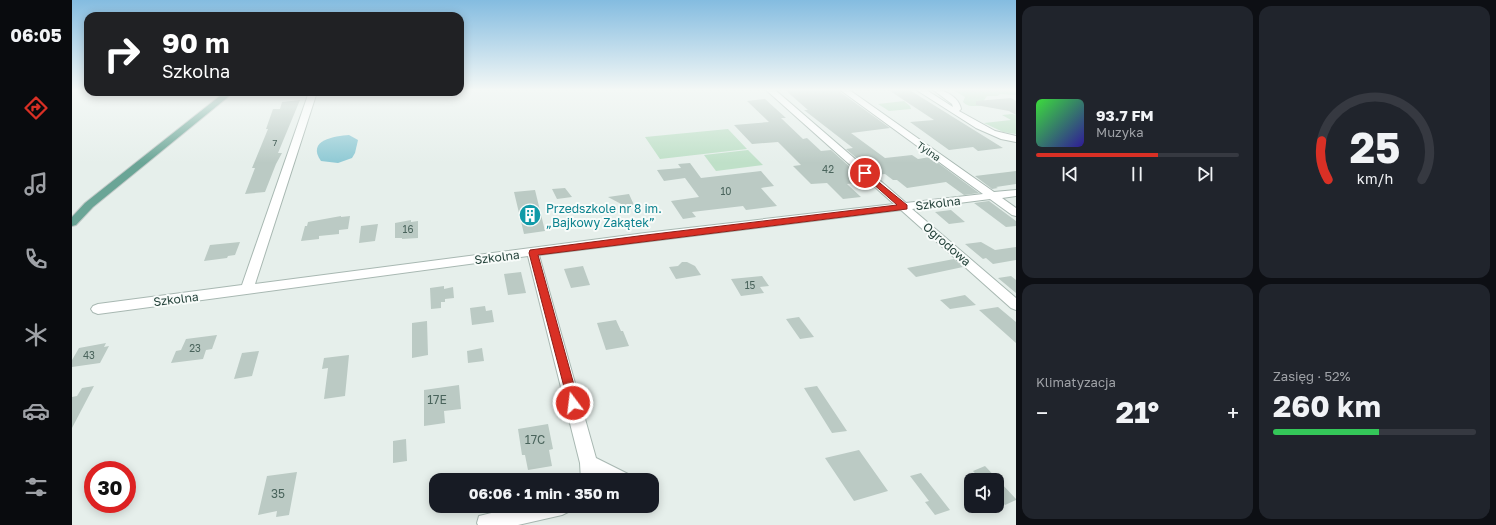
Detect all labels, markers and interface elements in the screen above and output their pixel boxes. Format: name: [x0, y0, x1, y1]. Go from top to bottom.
text: 06:05: [10, 24, 62, 46]
text: 90 m: [162, 26, 229, 59]
icon: right: [96, 28, 148, 80]
text: Szkolna: [162, 60, 230, 82]
icon: directions: [22, 94, 50, 122]
text: 93.7 FM: [1096, 106, 1154, 124]
text: 25: [1349, 122, 1400, 172]
text: Muzyka: [1096, 124, 1144, 140]
house number: 7: [273, 137, 278, 148]
street label: Tylna: [915, 139, 943, 163]
pin: [848, 156, 882, 190]
icon: arrive: [854, 162, 876, 184]
house number: 42: [822, 163, 834, 175]
icon: previous: [1059, 163, 1081, 185]
icon: pause: [1126, 163, 1148, 185]
icon: next: [1194, 163, 1216, 185]
icon: music: [22, 170, 50, 198]
text: km/h: [1356, 170, 1393, 187]
house number: 10: [720, 185, 732, 197]
street label: Szkolna: [915, 193, 961, 213]
place label: Przedszkole nr 8 im. „Bajkowy Zakątek”: [546, 201, 662, 230]
building icon: Przedszkole nr 8 im. „Bajkowy Zakątek”: [517, 202, 543, 228]
street label: Ogrodowa: [920, 219, 974, 269]
house number: 16: [403, 223, 413, 235]
icon: phone: [22, 245, 50, 273]
street label: Szkolna: [474, 247, 520, 267]
house number: 15: [745, 279, 756, 291]
street label: Szkolna: [153, 289, 199, 309]
icon: climate: [22, 321, 50, 349]
house number: 23: [189, 342, 201, 354]
house number: 43: [83, 349, 95, 361]
text: Zasięg · 52%: [1273, 368, 1350, 384]
text: Klimatyzacja: [1036, 374, 1116, 390]
position arrow: [552, 382, 594, 424]
text: 260 km: [1273, 388, 1381, 424]
house number: 17E: [427, 392, 447, 407]
text: 21°: [1116, 394, 1159, 430]
icon: car: [22, 397, 50, 425]
text: −: [1036, 399, 1048, 426]
text: +: [1227, 399, 1239, 426]
house number: 17C: [525, 432, 545, 447]
speed limit sign: 30: [84, 461, 136, 513]
icon: filters: [22, 473, 50, 501]
map controls: [964, 473, 1004, 513]
button: sound: [964, 473, 1004, 513]
text: 06:06 · 1 min · 350 m: [469, 484, 619, 502]
house number: 35: [271, 486, 285, 501]

